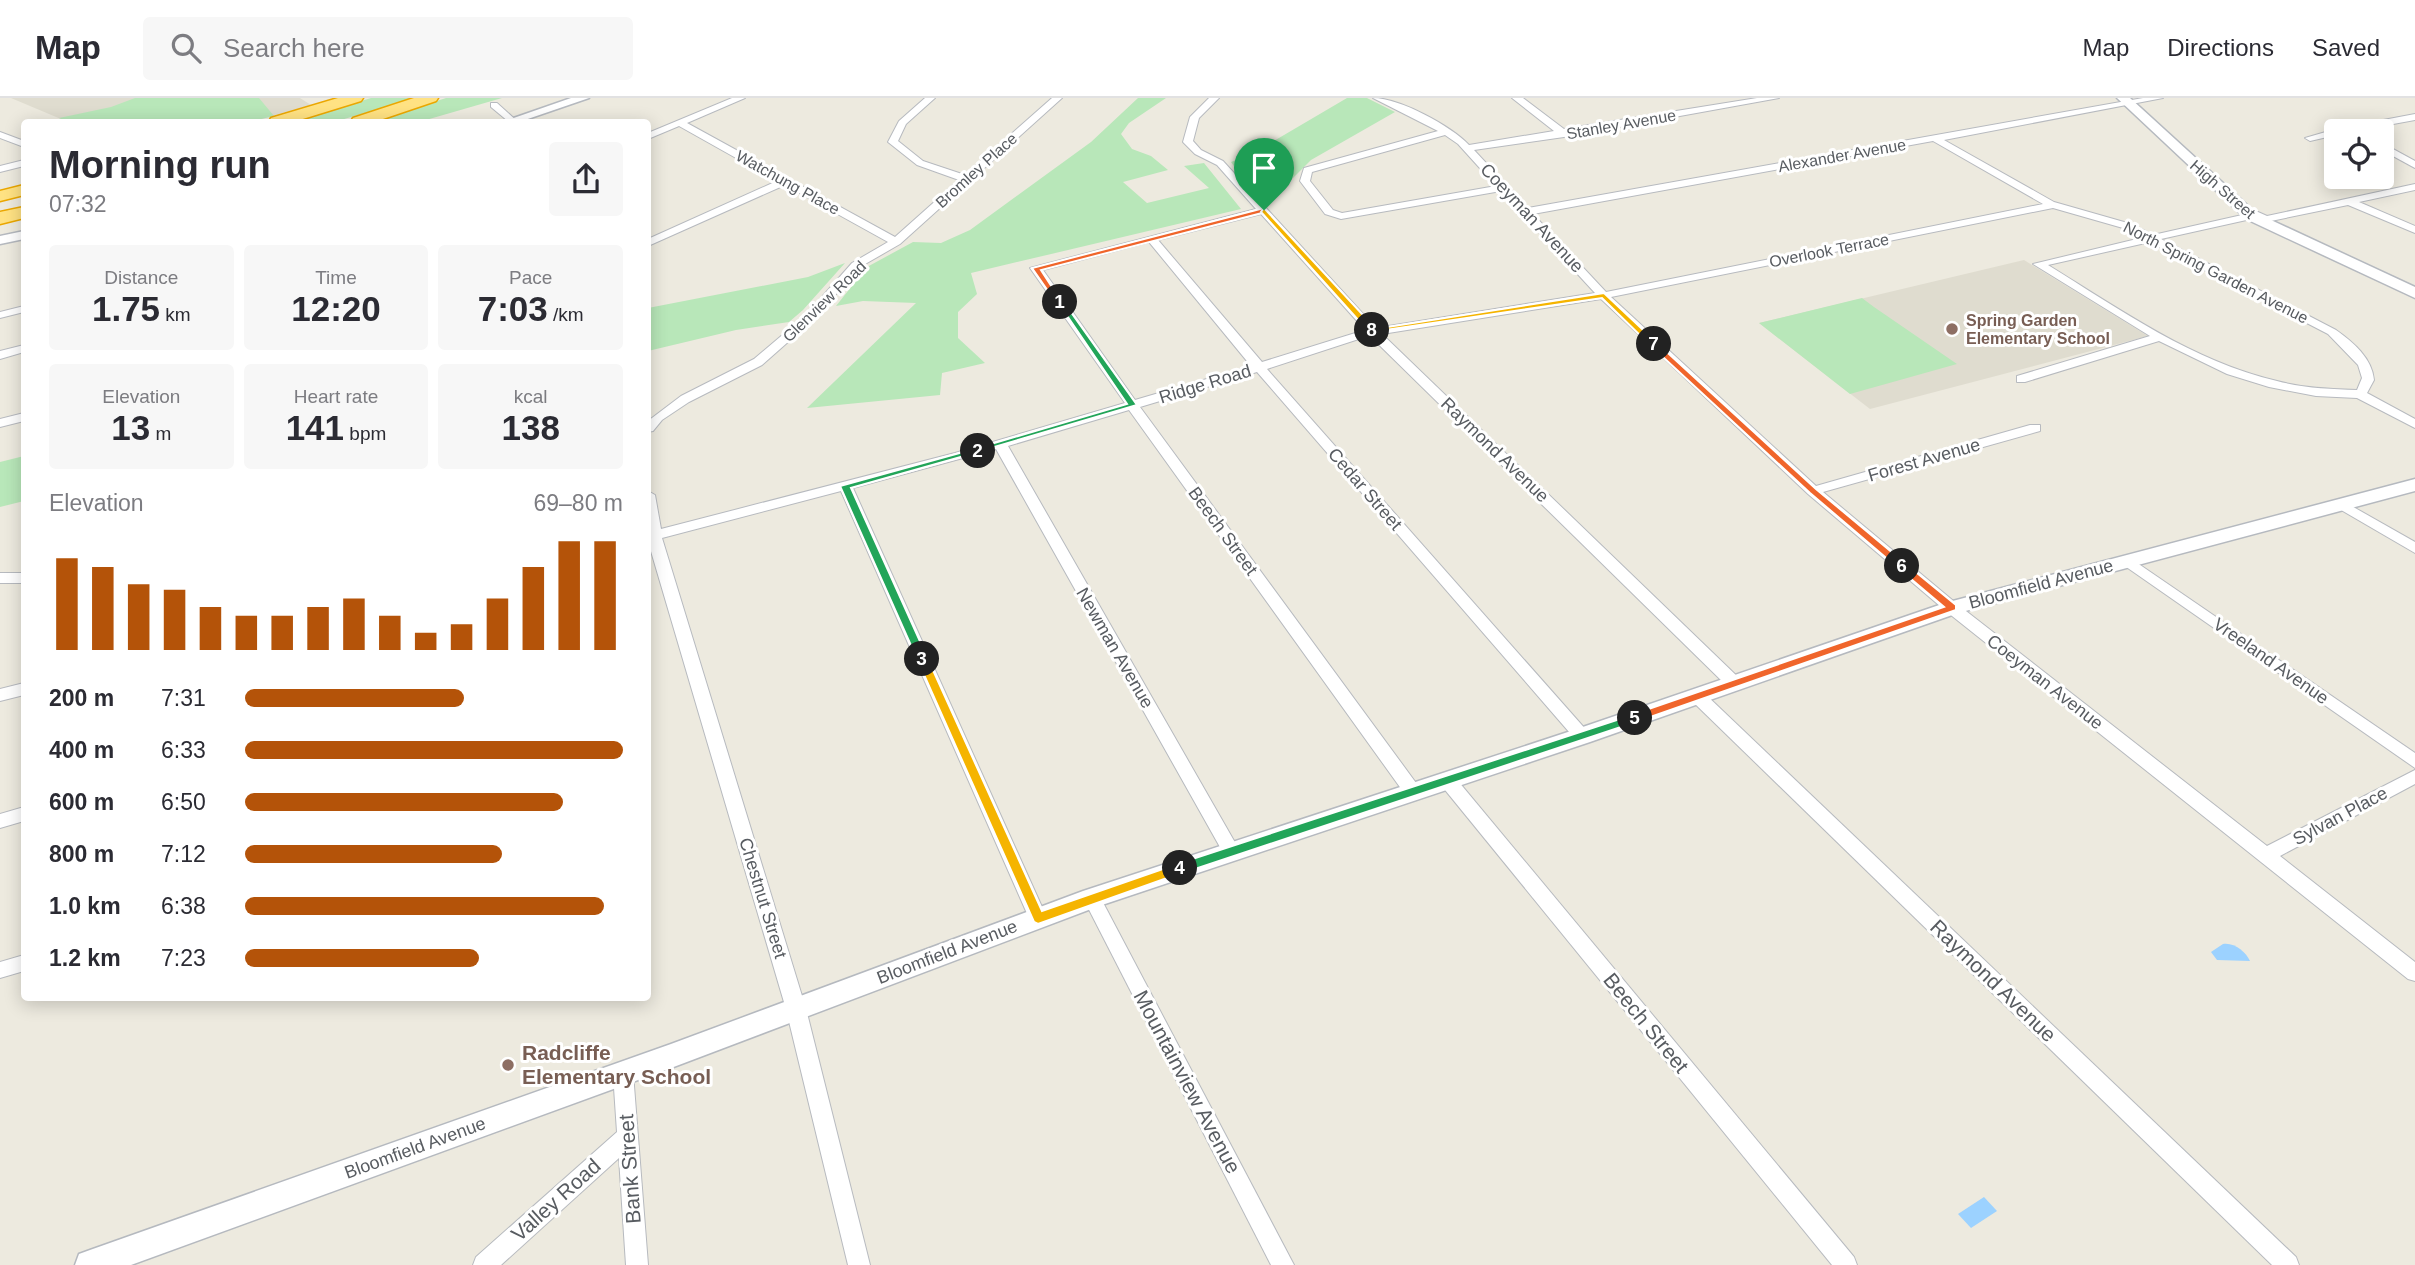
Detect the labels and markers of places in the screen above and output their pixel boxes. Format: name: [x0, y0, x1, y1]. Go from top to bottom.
pin: [1234, 138, 1294, 210]
pin: 1: [1042, 284, 1078, 320]
place label: Spring Garden Elementary School: [1966, 312, 2110, 347]
pin: 8: [1354, 313, 1390, 348]
marker: Spring Garden Elementary School: [1944, 321, 1960, 337]
pin: 7: [1636, 327, 1672, 362]
pin: 2: [960, 434, 996, 468]
pin: 6: [1884, 548, 1920, 584]
pin: 3: [904, 642, 940, 676]
pin: 5: [1618, 700, 1652, 736]
pin: 4: [1162, 850, 1198, 886]
place label: Radcliffe Elementary School: [522, 1041, 711, 1088]
marker: Radcliffe Elementary School: [500, 1057, 516, 1073]

